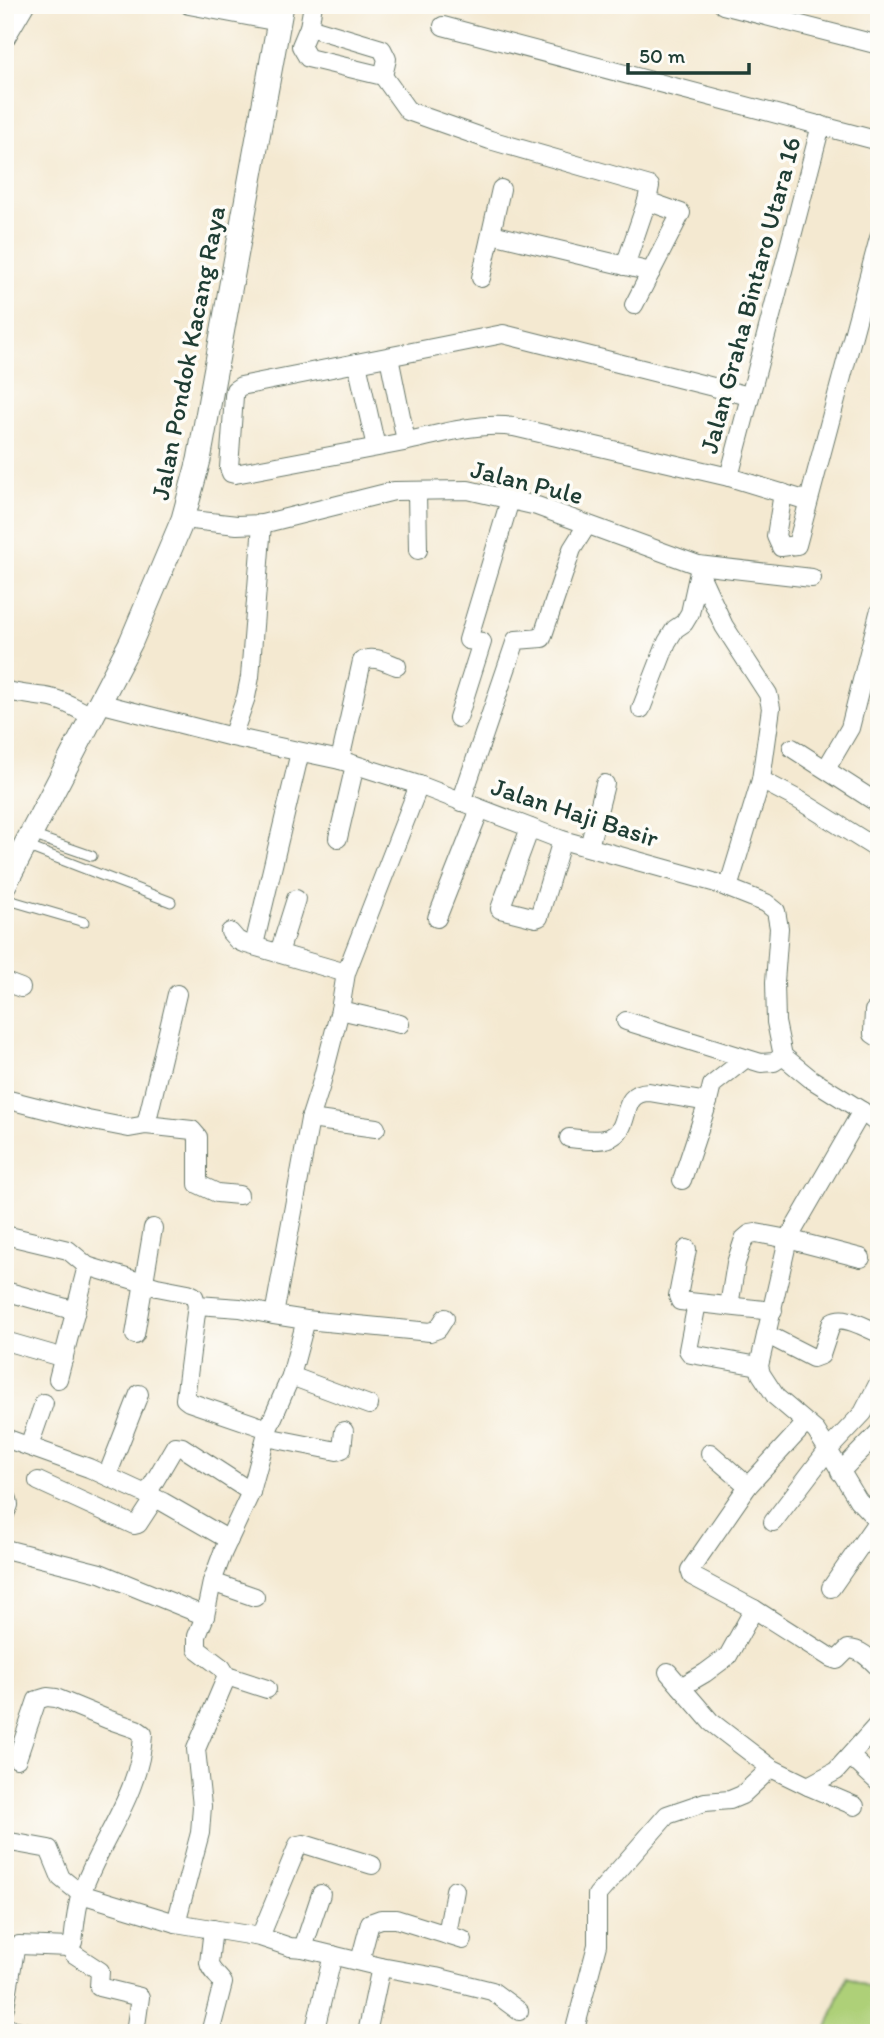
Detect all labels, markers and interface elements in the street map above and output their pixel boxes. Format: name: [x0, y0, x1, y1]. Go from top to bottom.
scale bar: [628, 32, 749, 76]
text: 50 m: [639, 43, 686, 68]
street label: Jalan Graha Bintaro Utara 16: [692, 133, 808, 457]
street label: Jalan Pondok Kacang Raya: [144, 203, 232, 502]
street label: Jalan Pule: [468, 453, 586, 511]
street label: Jalan Haji Basir: [487, 770, 663, 854]

